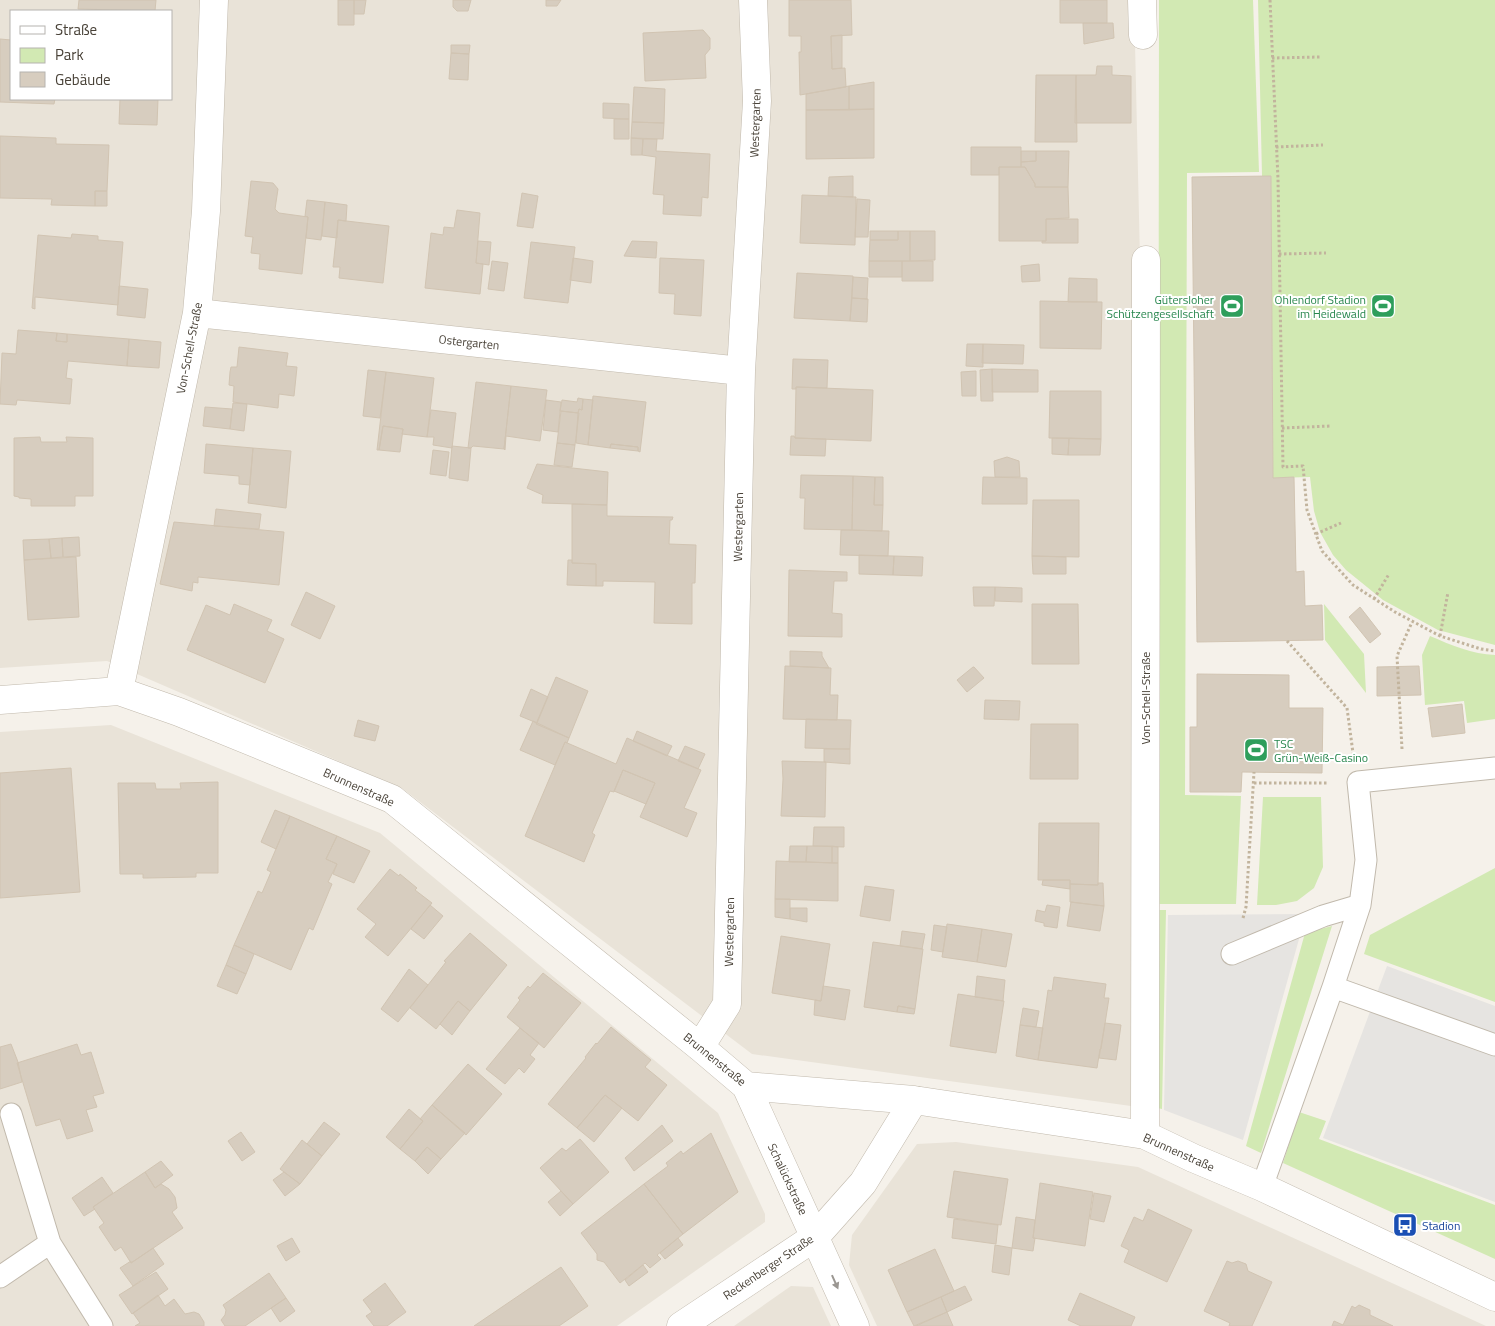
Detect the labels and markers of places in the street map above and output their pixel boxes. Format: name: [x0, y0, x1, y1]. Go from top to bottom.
place label: Gütersloher Schützengesellschaft: [1106, 290, 1215, 323]
place label: Ohlendorf Stadion im Heidewald: [1275, 290, 1366, 323]
sports icon: Gütersloher Schützengesellschaft: [1219, 293, 1245, 319]
sports icon: Ohlendorf Stadion im Heidewald: [1370, 293, 1396, 319]
place label: TSC Grün-Weiß-Casino: [1274, 734, 1368, 767]
sports icon: TSC Grün-Weiß-Casino: [1243, 737, 1269, 763]
bus stop icon: Stadion: [1392, 1212, 1418, 1238]
place label: Stadion: [1422, 1216, 1460, 1235]

